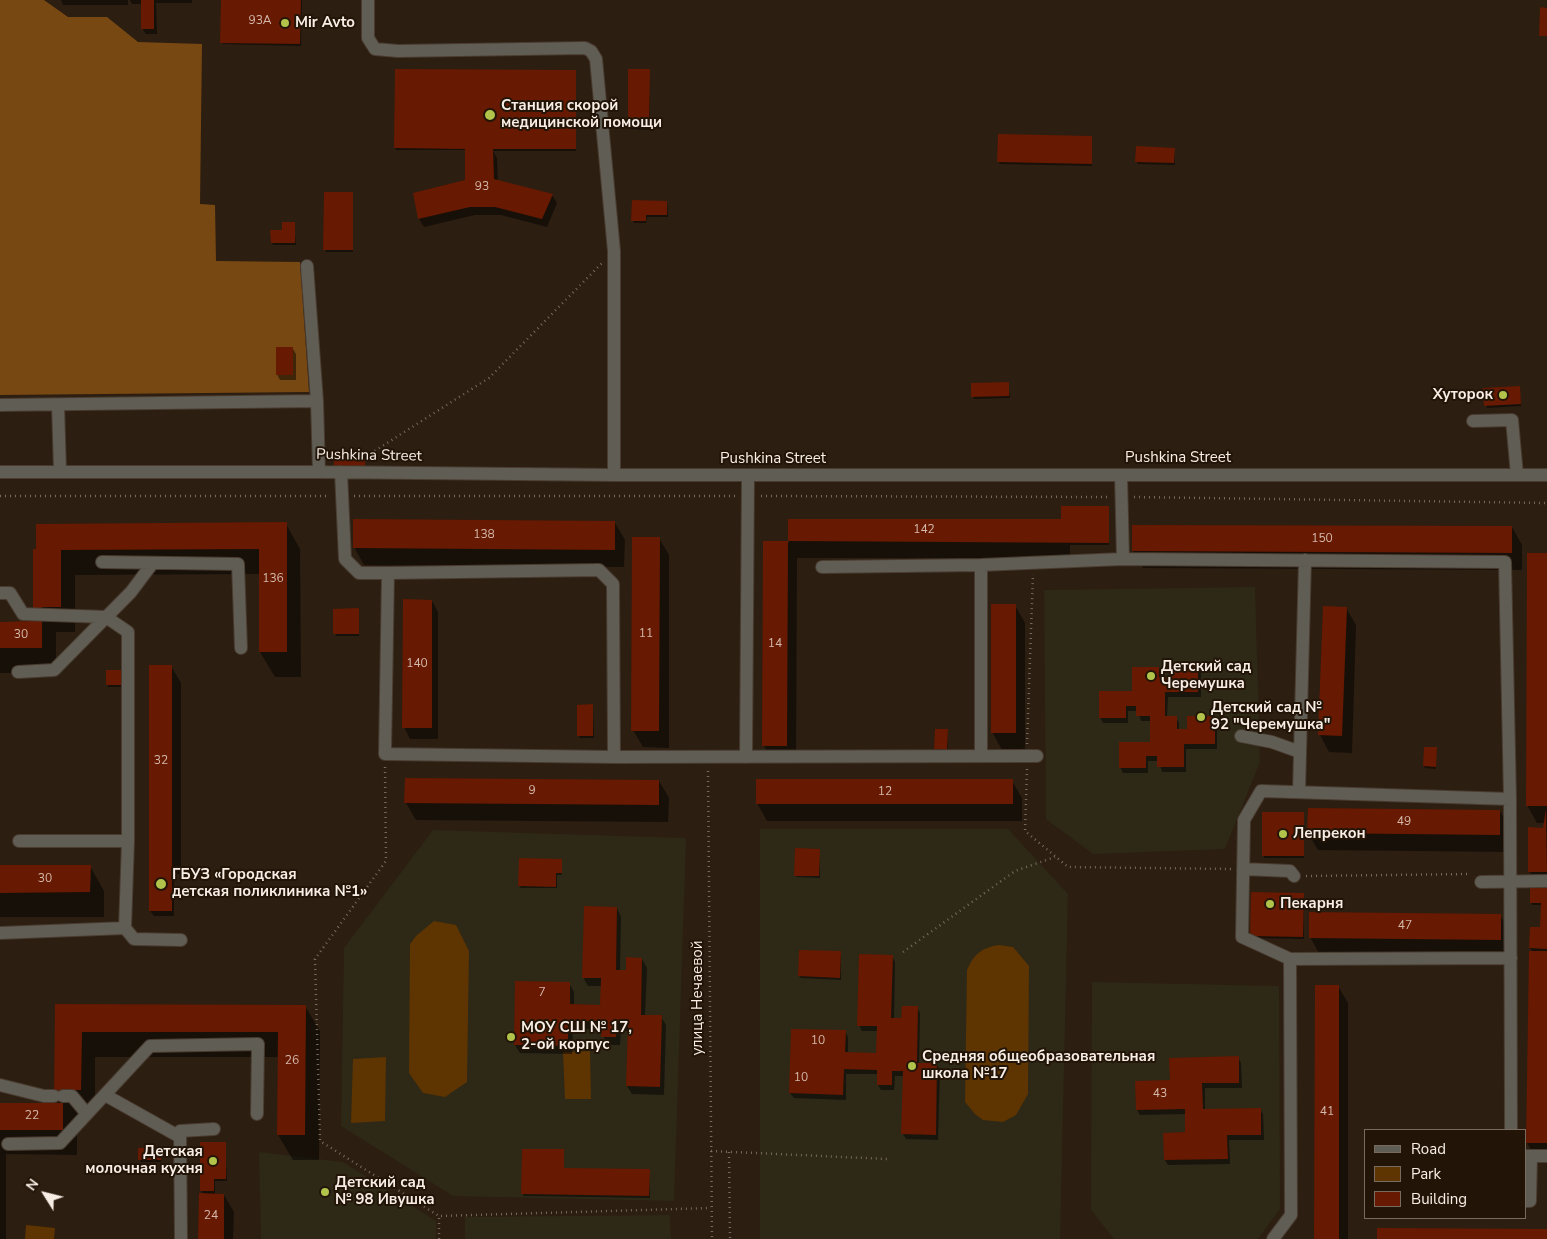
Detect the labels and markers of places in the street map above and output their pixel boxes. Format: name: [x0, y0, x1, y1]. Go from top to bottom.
place label: Mir Avto: [295, 14, 355, 32]
marker: Mir Avto: [279, 17, 291, 29]
place label: Станция скорой медицинской помощи: [501, 97, 662, 132]
marker: Станция скорой медицинской помощи: [483, 108, 497, 122]
place label: Хуторок: [1433, 386, 1493, 404]
marker: Хуторок: [1497, 389, 1509, 401]
place label: Детский сад Черемушка: [1161, 658, 1251, 693]
marker: Детский сад Черемушка: [1145, 670, 1157, 682]
place label: Детский сад № 92 "Черемушка": [1211, 699, 1330, 734]
marker: Детский сад № 92 "Черемушка": [1195, 711, 1207, 723]
place label: Лепрекон: [1293, 825, 1366, 843]
marker: Лепрекон: [1277, 828, 1289, 840]
place label: ГБУЗ «Городская детская поликлиника №1»: [172, 866, 367, 901]
marker: ГБУЗ «Городская детская поликлиника №1»: [154, 877, 168, 891]
place label: Пекарня: [1280, 895, 1343, 913]
marker: Пекарня: [1264, 898, 1276, 910]
place label: МОУ СШ № 17, 2-ой корпус: [521, 1019, 632, 1054]
marker: МОУ СШ № 17, 2-ой корпус: [505, 1031, 517, 1043]
place label: Средняя общеобразовательная школа №17: [922, 1048, 1155, 1083]
marker: Средняя общеобразовательная школа №17: [906, 1060, 918, 1072]
place label: Детская молочная кухня: [85, 1143, 203, 1178]
marker: Детская молочная кухня: [207, 1155, 219, 1167]
place label: Детский сад № 98 Ивушка: [335, 1174, 435, 1209]
marker: Детский сад № 98 Ивушка: [319, 1186, 331, 1198]

